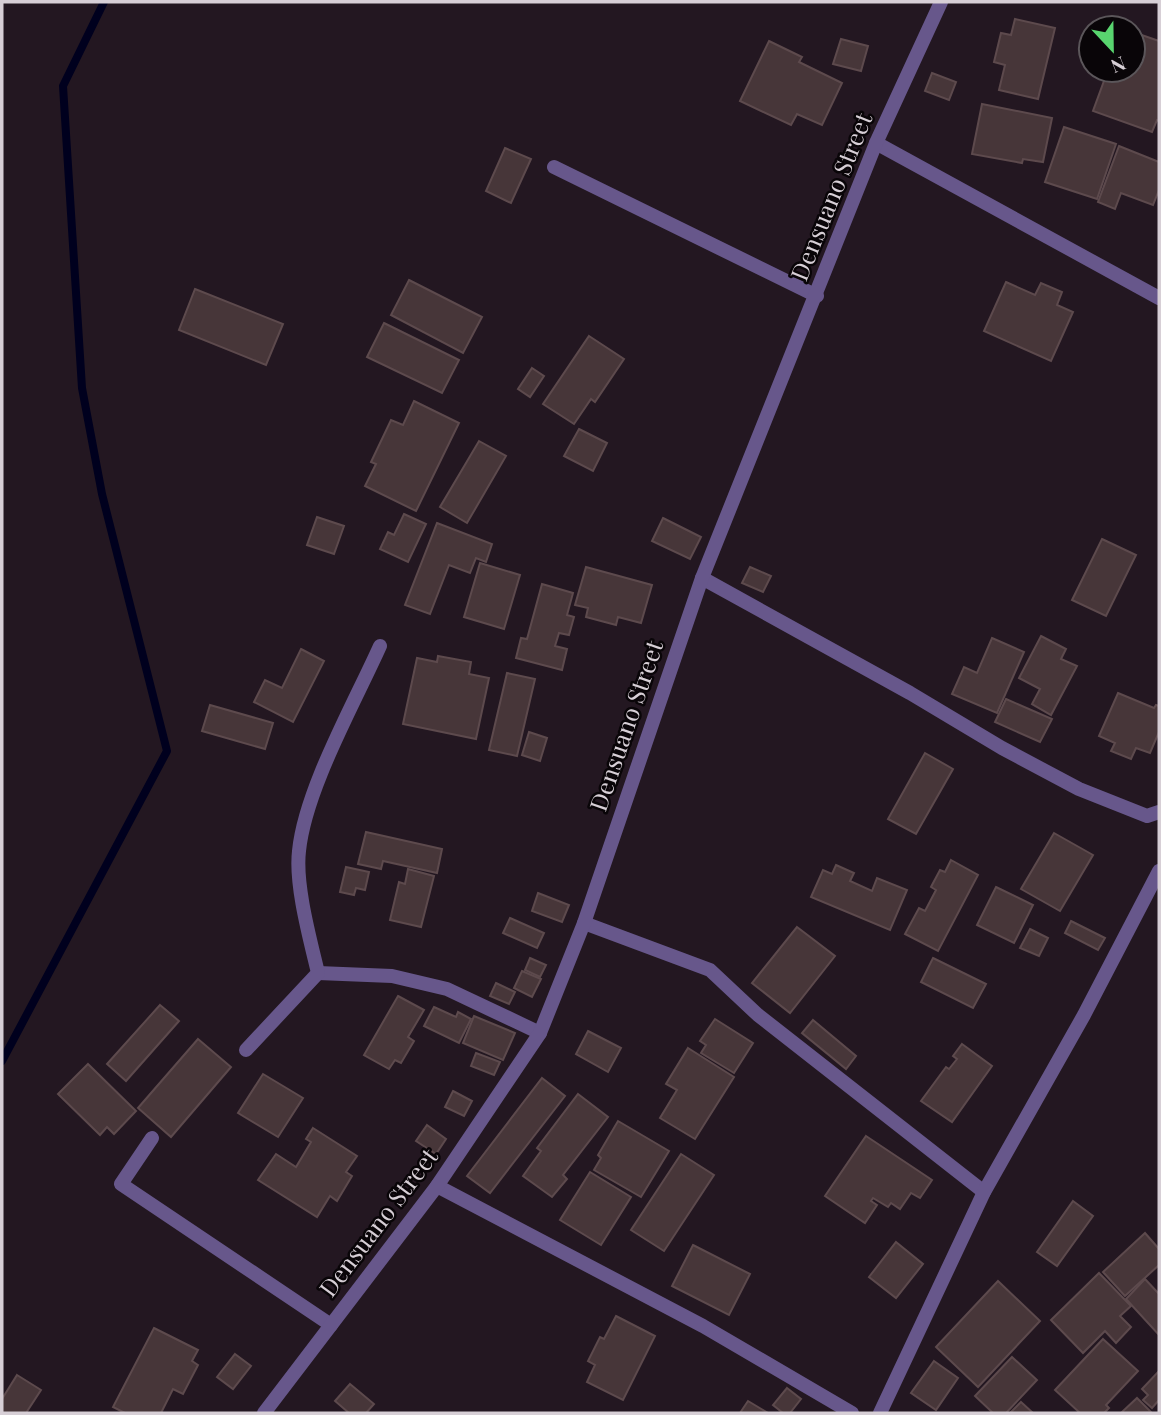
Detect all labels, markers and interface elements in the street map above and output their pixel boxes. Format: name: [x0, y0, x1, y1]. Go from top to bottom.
north arrow: [1077, 14, 1147, 84]
text: N: [1107, 51, 1130, 80]
street label: Densuano Street: [782, 107, 879, 285]
street label: Densuano Street: [581, 635, 669, 815]
street label: Densuano Street: [311, 1141, 444, 1303]

